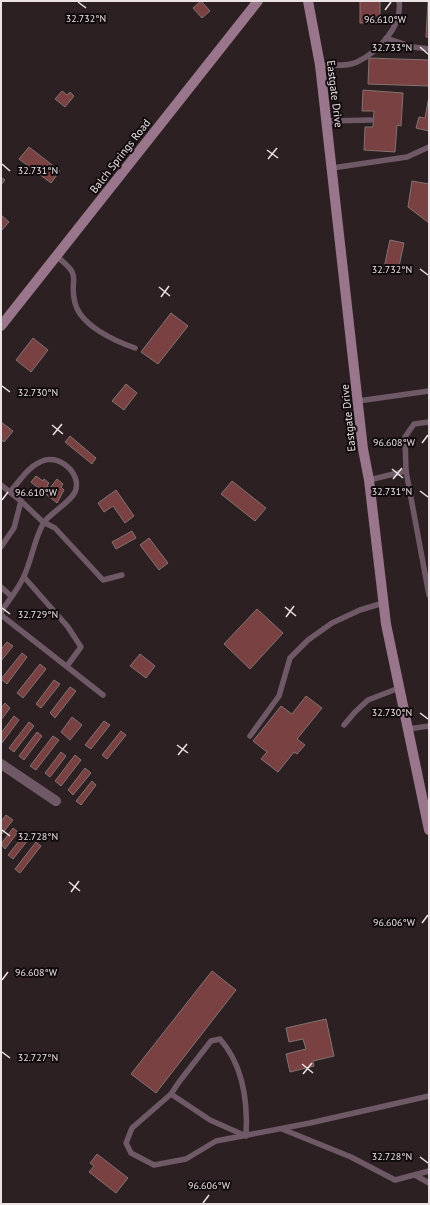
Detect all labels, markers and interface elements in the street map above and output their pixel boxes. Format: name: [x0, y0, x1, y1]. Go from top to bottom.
text: 32.732°N: [66, 12, 106, 25]
text: 96.610°W: [364, 13, 407, 26]
text: 32.733°N: [372, 41, 412, 54]
street label: Eastgate Drive: [324, 60, 346, 129]
street label: Balch Springs Road: [87, 116, 153, 196]
text: 32.731°N: [18, 164, 58, 177]
text: 32.732°N: [372, 263, 412, 276]
street label: Eastgate Drive: [337, 383, 359, 452]
text: 32.730°N: [18, 386, 58, 399]
text: 96.608°W: [373, 436, 416, 449]
text: 32.731°N: [372, 485, 412, 498]
text: 96.610°W: [15, 486, 58, 499]
text: 32.729°N: [18, 608, 58, 621]
text: 32.730°N: [372, 706, 412, 719]
text: 32.728°N: [18, 830, 58, 843]
text: 96.606°W: [373, 916, 416, 929]
text: 96.608°W: [15, 966, 58, 979]
text: 32.727°N: [18, 1051, 58, 1064]
text: 32.728°N: [372, 1150, 412, 1163]
text: 96.606°W: [188, 1179, 231, 1192]

